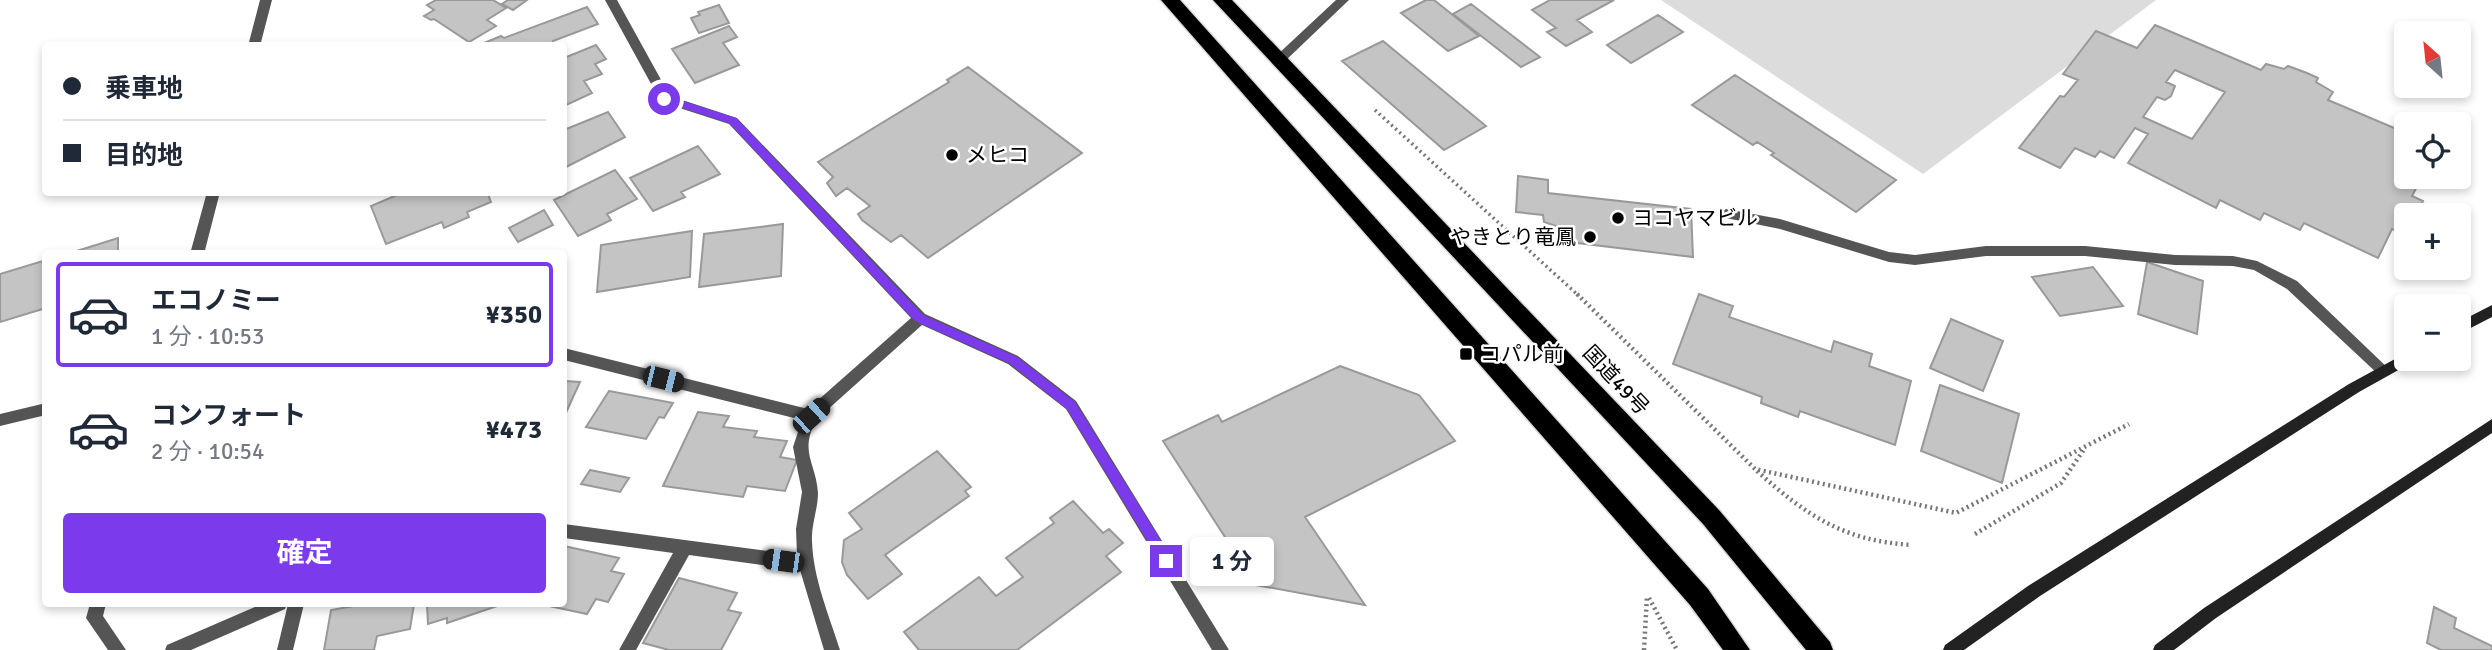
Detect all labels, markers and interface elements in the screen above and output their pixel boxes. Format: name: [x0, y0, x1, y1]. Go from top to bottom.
north arrow: [2394, 21, 2471, 98]
map controls: [2394, 21, 2471, 371]
text: 乗車地: [105, 73, 183, 105]
route start: [648, 83, 680, 115]
button: locate: [2394, 112, 2471, 189]
text: 目的地: [105, 140, 183, 172]
place label: メヒコ: [966, 142, 1029, 168]
marker: メヒコ: [944, 147, 960, 163]
button: +: [2394, 203, 2471, 280]
place label: ヨコヤマビル: [1632, 205, 1758, 231]
marker: ヨコヤマビル: [1610, 210, 1626, 226]
place label: やきとり竜鳳: [1450, 224, 1576, 250]
marker: やきとり竜鳳: [1582, 229, 1598, 245]
icon: car: [67, 283, 130, 346]
text: エコノミー: [151, 285, 281, 317]
button: −: [2394, 294, 2471, 371]
text: ¥350: [486, 299, 542, 331]
text: 1 分 · 10:53: [151, 322, 264, 351]
street label: 国道49号: [1577, 340, 1655, 420]
place label: コパル前: [1480, 341, 1564, 367]
marker: コパル前: [1458, 346, 1474, 362]
car: [641, 364, 686, 394]
car: [789, 394, 834, 438]
icon: car: [67, 398, 130, 461]
text: コンフォート: [151, 400, 306, 432]
text: ¥473: [486, 414, 542, 446]
text: 2 分 · 10:54: [151, 437, 264, 466]
button: 確定: [63, 513, 546, 593]
callout: 1 分: [1190, 536, 1274, 586]
route end: [1150, 545, 1182, 577]
text: 1 分: [1212, 547, 1252, 576]
car: [761, 548, 806, 574]

